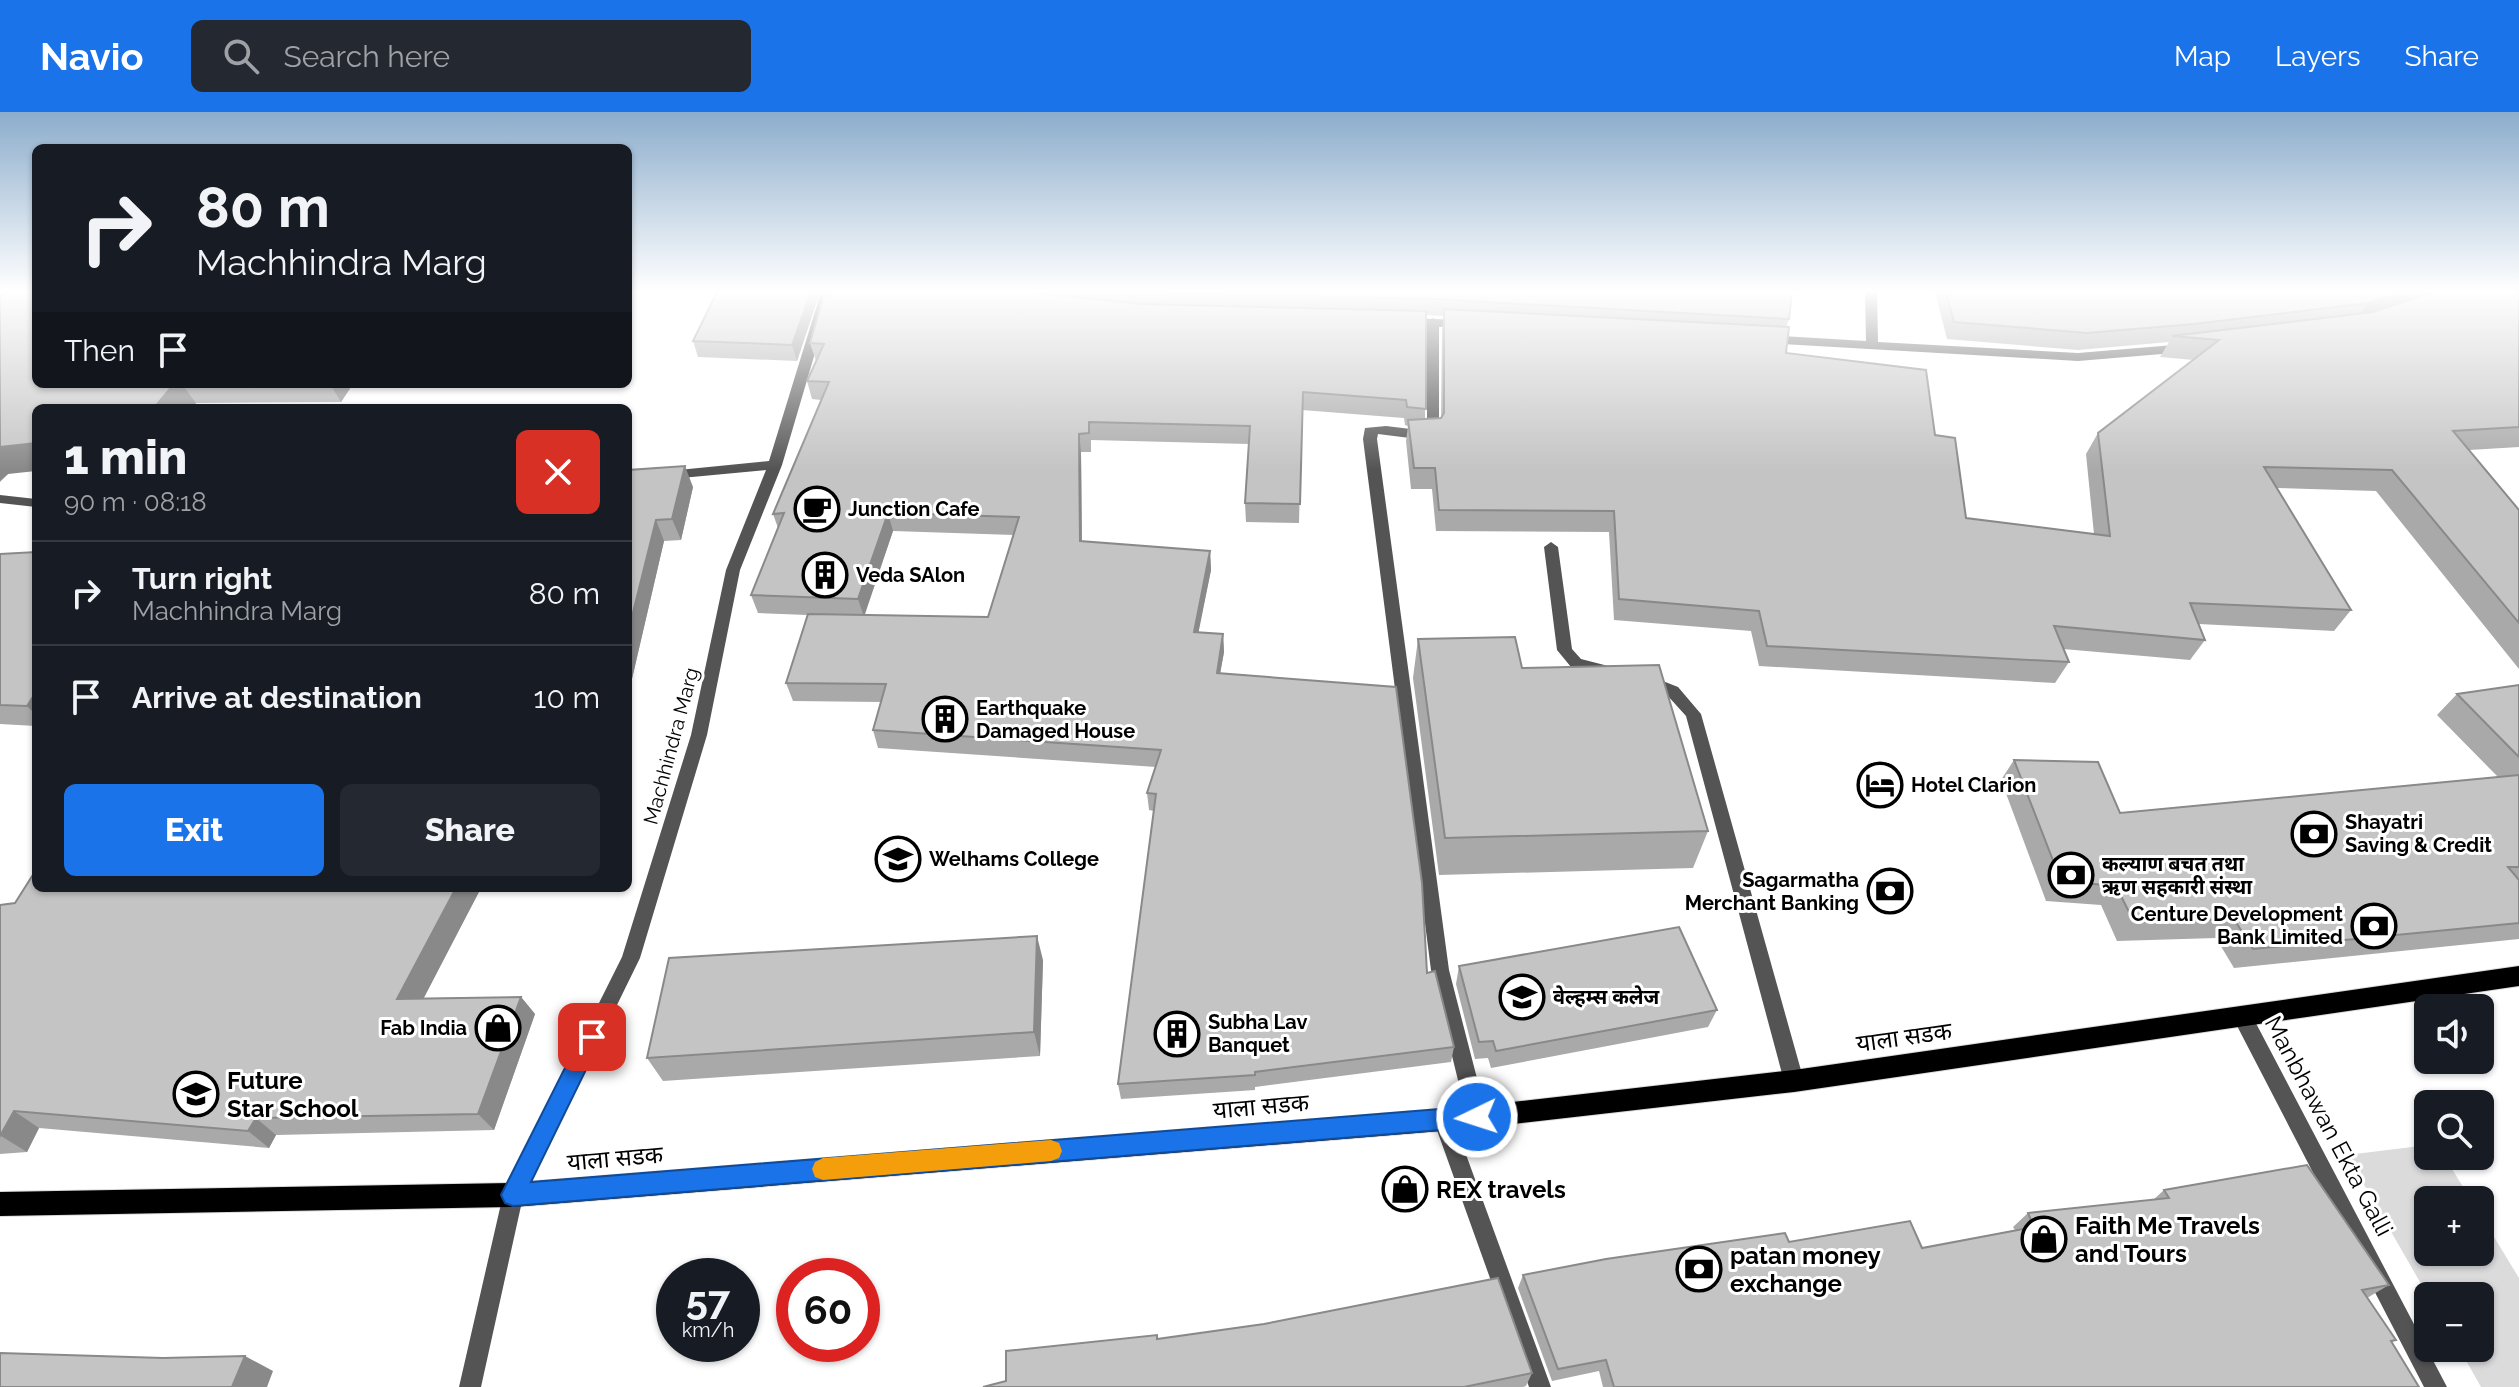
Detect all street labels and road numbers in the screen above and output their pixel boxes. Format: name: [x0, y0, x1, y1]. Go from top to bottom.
street label: Machhindra Marg: [639, 665, 703, 827]
street label: Manbhawan Ekta Galli: [2259, 1011, 2399, 1241]
street label: याला सडक: [1854, 1016, 1954, 1058]
street label: याला सडक: [1212, 1087, 1311, 1125]
street label: याला सडक: [566, 1139, 665, 1177]

